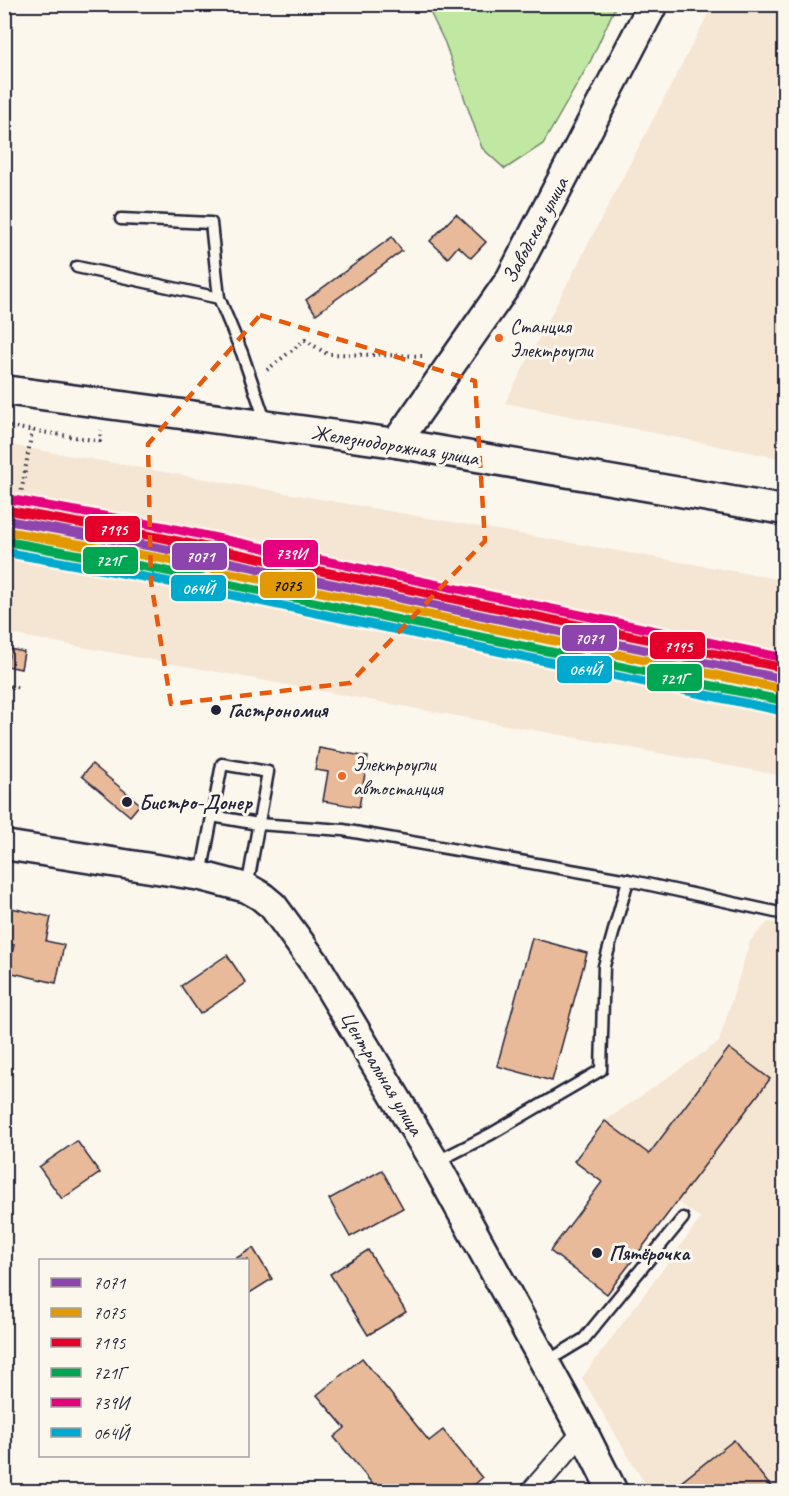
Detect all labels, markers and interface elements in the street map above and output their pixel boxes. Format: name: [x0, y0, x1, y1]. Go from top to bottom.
street label: Заводская улица: [496, 171, 575, 287]
place label: Станция Электроугли: [510, 314, 594, 363]
marker: Станция Электроугли: [493, 332, 505, 344]
street label: Железнодорожная улица: [310, 419, 482, 471]
line badge: 7195: [84, 515, 141, 543]
text: 7195: [99, 520, 129, 540]
line badge: 739И: [262, 539, 319, 568]
line badge: 7071: [171, 542, 228, 571]
text: 739И: [275, 544, 310, 564]
line badge: 721Г: [82, 546, 139, 575]
text: 7071: [186, 547, 216, 567]
text: 721Г: [96, 551, 128, 571]
line badge: 7075: [259, 571, 316, 599]
line badge: 064Й: [170, 574, 227, 602]
text: 7075: [273, 576, 303, 596]
text: 064Й: [182, 579, 217, 599]
line badge: 7071: [561, 624, 618, 652]
text: 7071: [575, 629, 605, 649]
line badge: 7195: [649, 631, 706, 660]
text: 7195: [664, 637, 694, 657]
line badge: 064Й: [556, 655, 613, 684]
text: 064Й: [569, 660, 604, 680]
line badge: 721Г: [646, 663, 703, 692]
text: 721Г: [660, 669, 692, 689]
place label: Гастрономия: [228, 697, 329, 723]
marker: Гастрономия: [209, 703, 223, 717]
place label: Электроугли автостанция: [353, 752, 444, 801]
marker: Электроугли автостанция: [336, 770, 348, 782]
place label: Бистро-Донер: [139, 789, 253, 815]
marker: Бистро-Донер: [120, 795, 134, 809]
street label: Центральная улица: [335, 1006, 430, 1142]
place label: Пятёрочка: [609, 1240, 691, 1266]
marker: Пятёрочка: [590, 1246, 604, 1260]
legend: [39, 1259, 249, 1457]
text: 7071: [93, 1272, 126, 1294]
text: 7075: [93, 1302, 126, 1324]
text: 7195: [93, 1332, 126, 1354]
text: 721Г: [93, 1362, 129, 1384]
text: 739И: [93, 1392, 131, 1414]
text: 064Й: [93, 1422, 131, 1444]

